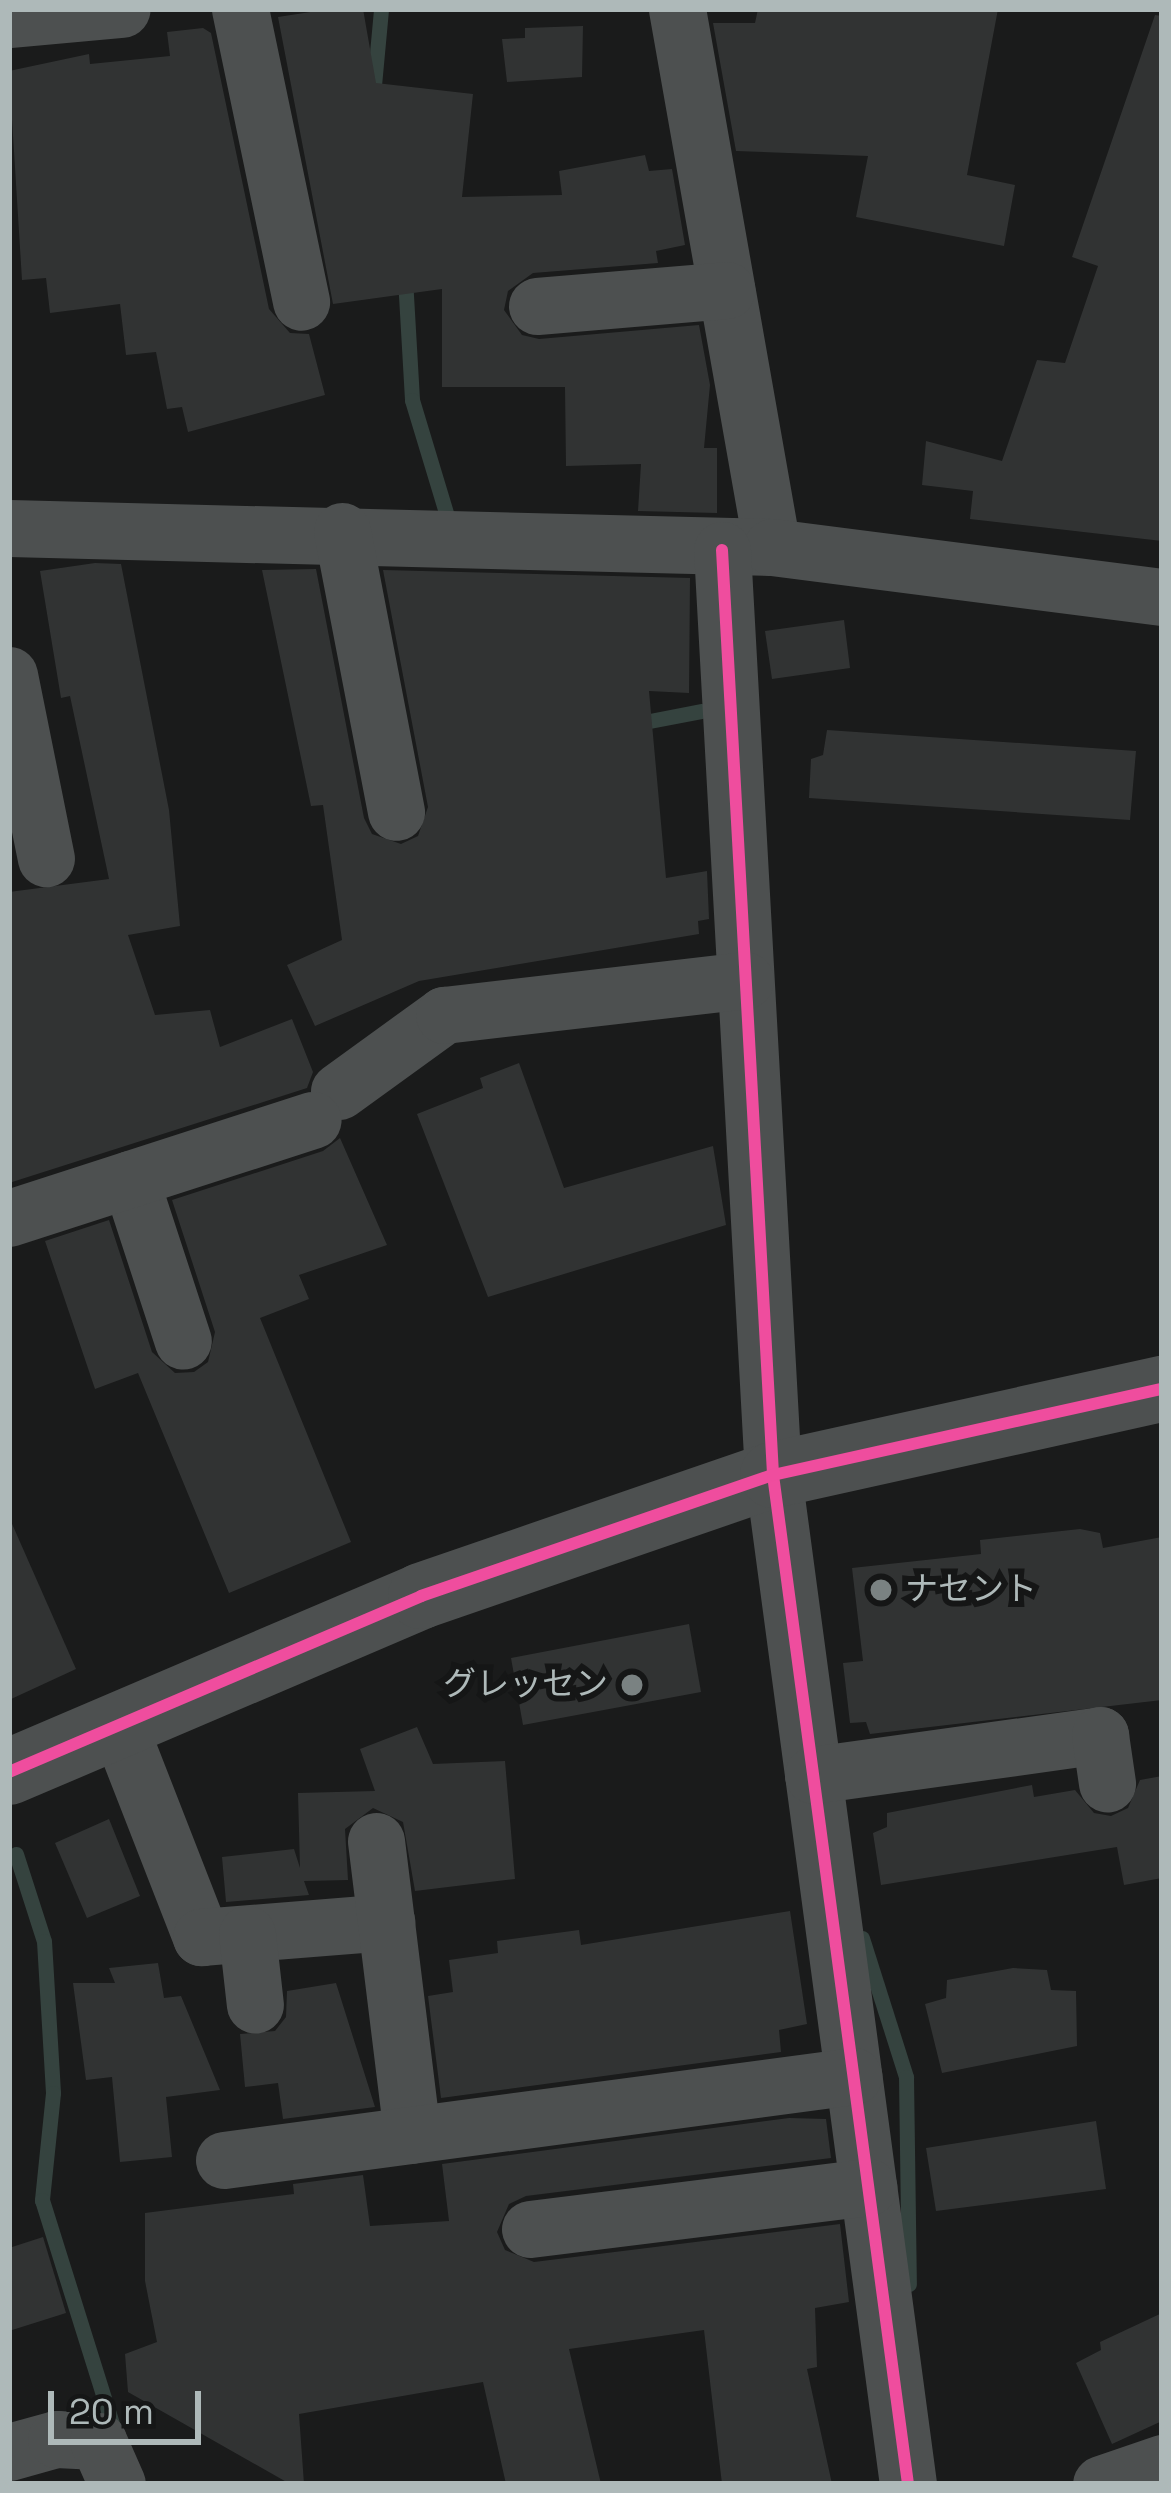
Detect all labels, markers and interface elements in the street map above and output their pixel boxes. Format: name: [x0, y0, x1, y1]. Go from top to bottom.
place label: ナセント: [905, 1570, 1037, 1610]
marker: ナセント: [868, 1577, 894, 1603]
place label: グレッセン: [443, 1665, 608, 1705]
marker: グレッセン: [619, 1672, 645, 1698]
scale bar: [54, 2367, 207, 2441]
text: 20 m: [69, 2389, 154, 2435]

